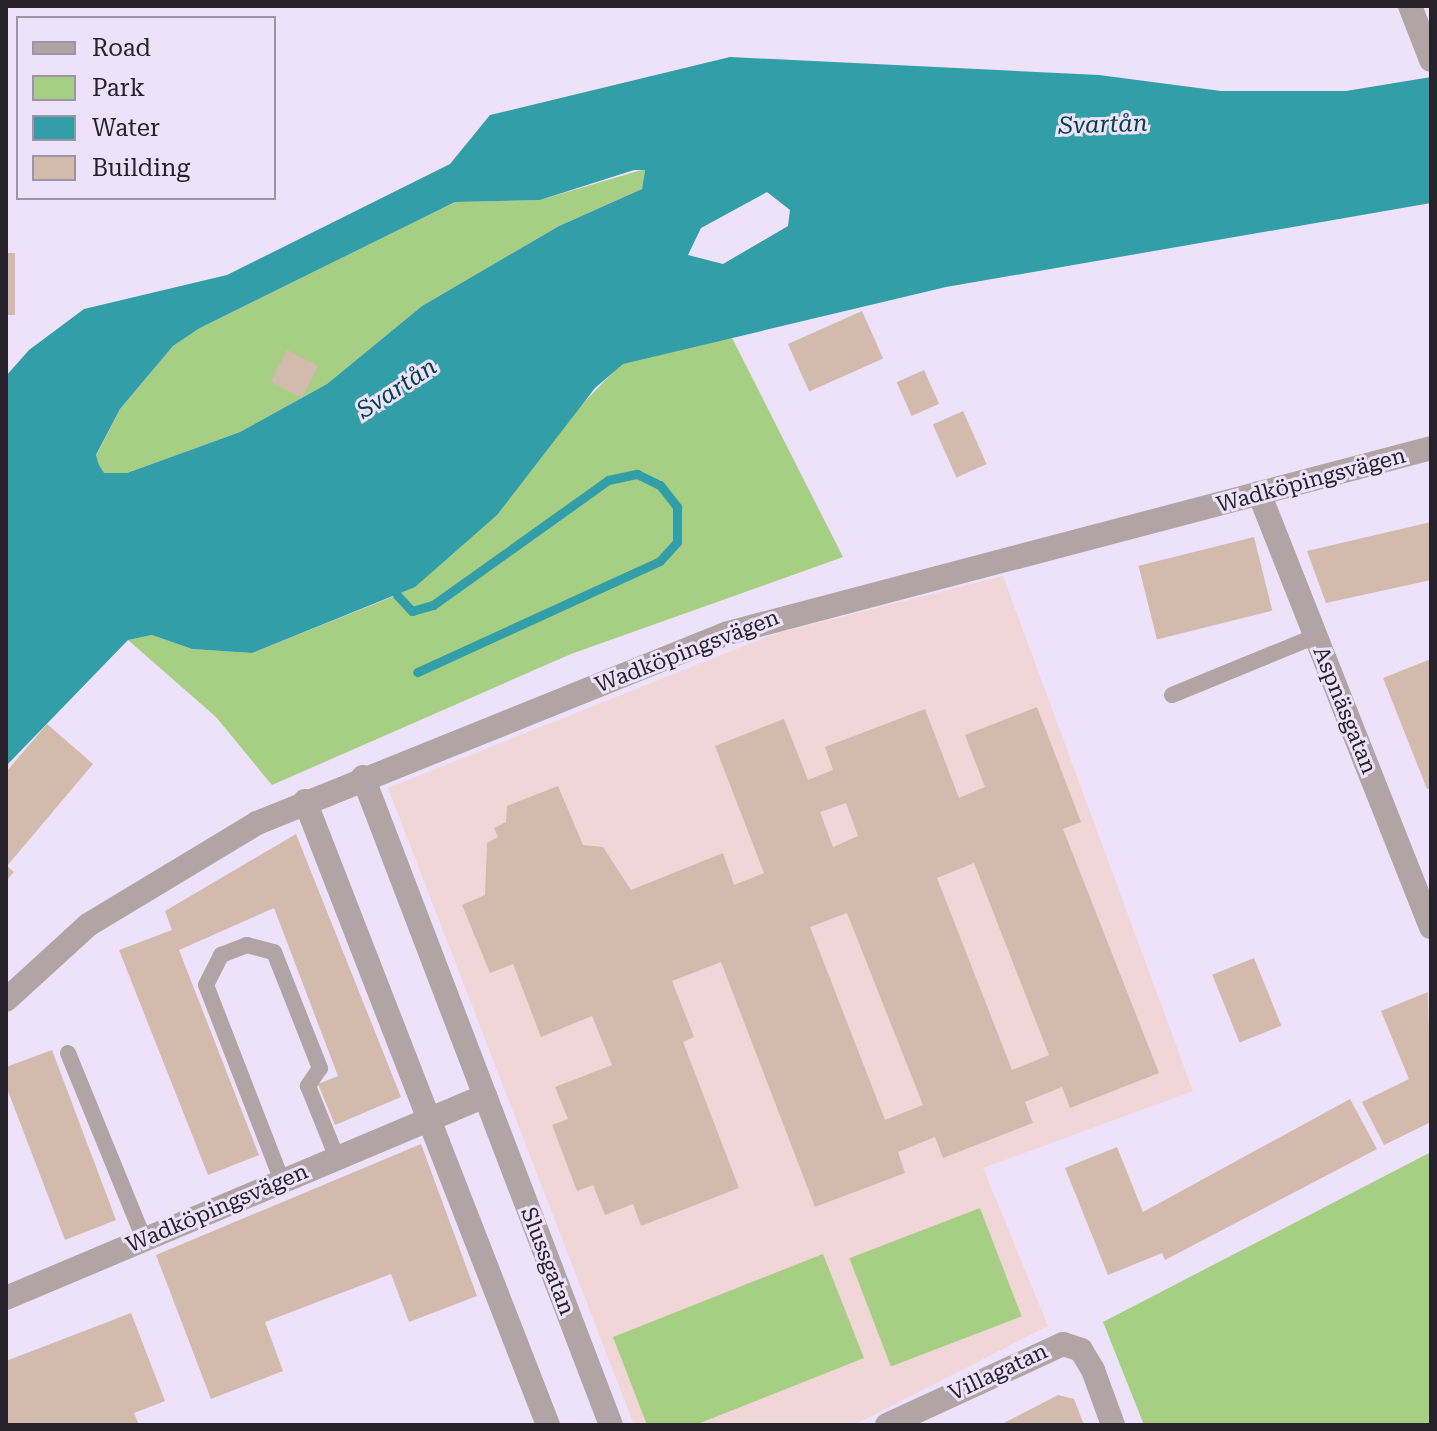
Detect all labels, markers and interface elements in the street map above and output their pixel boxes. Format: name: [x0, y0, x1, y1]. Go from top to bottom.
legend: [16, 16, 276, 200]
text: Road: [92, 34, 151, 62]
text: Park: [92, 74, 145, 102]
water label: Svartån: [1058, 109, 1148, 141]
text: Water: [92, 114, 160, 142]
text: Building: [92, 154, 190, 182]
water label: Svartån: [352, 353, 442, 425]
street label: Wadköpingsvägen: [1214, 442, 1408, 518]
street label: Wadköpingsvägen: [591, 604, 783, 698]
street label: Aspnäsgatan: [1307, 642, 1383, 778]
street label: Wadköpingsvägen: [122, 1158, 312, 1258]
street label: Slussgatan: [515, 1203, 581, 1319]
street label: Villagatan: [944, 1338, 1052, 1406]

